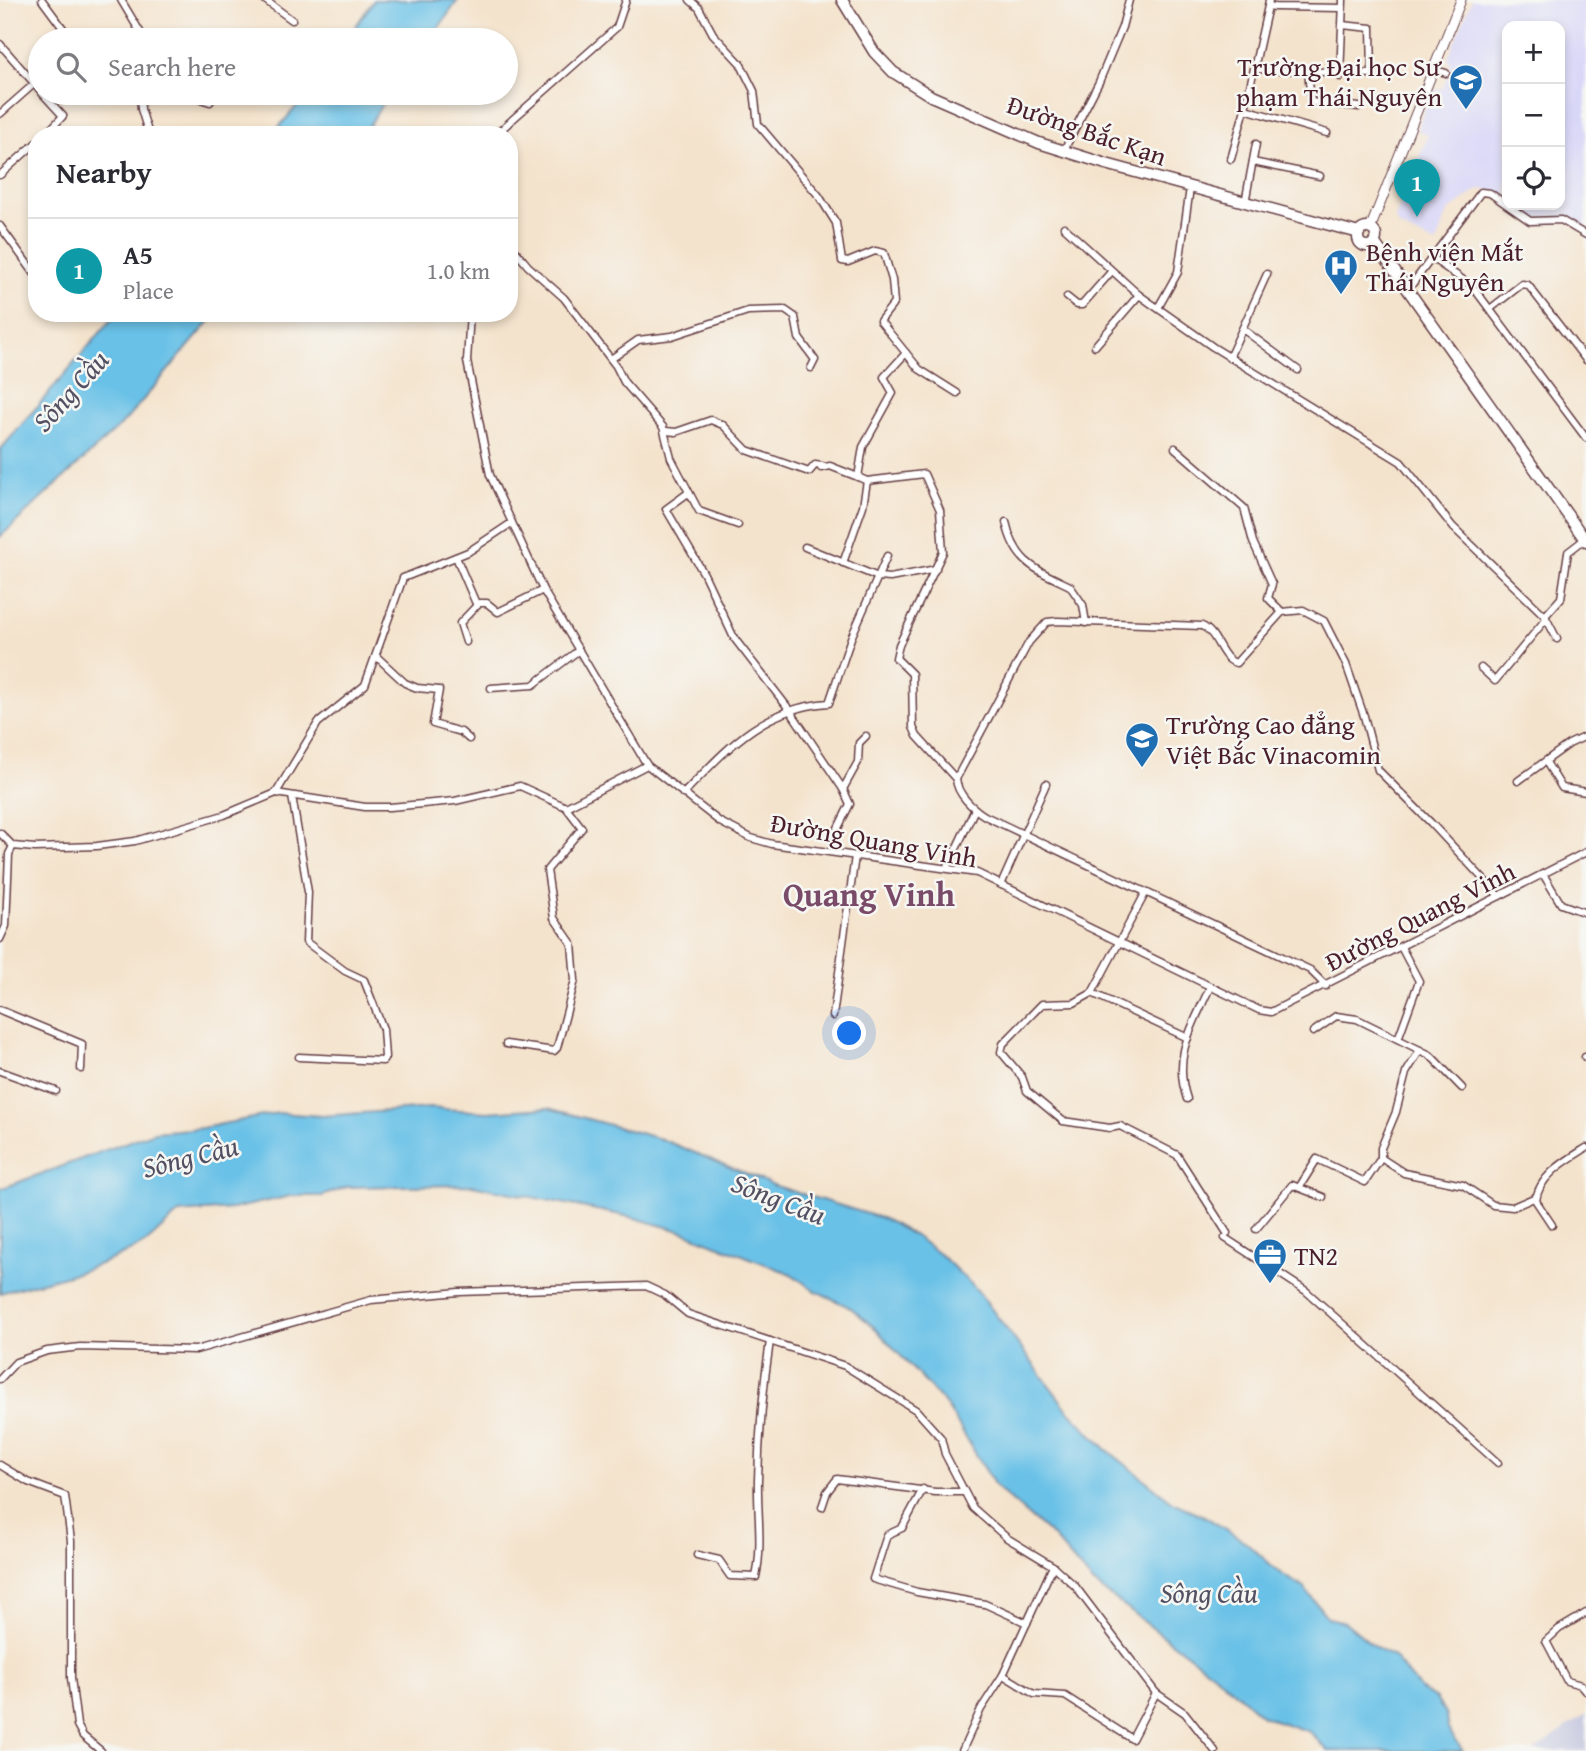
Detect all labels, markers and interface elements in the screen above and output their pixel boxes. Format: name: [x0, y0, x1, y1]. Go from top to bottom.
map controls: [1502, 21, 1565, 210]
button: +: [1502, 21, 1565, 84]
search box: [28, 28, 518, 105]
text: Search here: [108, 47, 236, 86]
place label: Trường Đại học Sư phạm Thái Nguyên: [1236, 47, 1442, 116]
icon: search: [52, 48, 90, 86]
school or university icon: Trường Đại học Sư phạm Thái Nguyên: [1447, 62, 1485, 111]
street label: Đường Bắc Kạn: [1002, 84, 1172, 176]
button: −: [1502, 84, 1565, 147]
button: locate: [1502, 147, 1565, 210]
text: Nearby: [56, 150, 152, 194]
pin: 1: [1394, 159, 1440, 217]
place label: Bệnh viện Mắt Thái Nguyên: [1366, 232, 1523, 301]
text: A5: [123, 235, 153, 274]
hospital icon: Bệnh viện Mắt Thái Nguyên: [1322, 247, 1360, 296]
text: 1: [73, 254, 85, 287]
text: 1.0 km: [427, 254, 490, 287]
text: Place: [123, 274, 174, 307]
water label: Sông Cầu: [22, 340, 118, 440]
place label: Trường Cao đẳng Việt Bắc Vinacomin: [1166, 705, 1381, 774]
school or university icon: Trường Cao đẳng Việt Bắc Vinacomin: [1123, 720, 1161, 769]
street label: Đường Quang Vinh: [768, 803, 981, 877]
street label: Đường Quang Vinh: [1318, 851, 1522, 981]
district label: Quang Vinh: [783, 870, 956, 918]
your location: [832, 1016, 866, 1050]
water label: Sông Cầu: [137, 1124, 243, 1188]
water label: Sông Cầu: [726, 1161, 832, 1235]
office icon: TN2: [1251, 1236, 1289, 1285]
place label: TN2: [1294, 1236, 1338, 1275]
water label: Sông Cầu: [1160, 1572, 1258, 1613]

